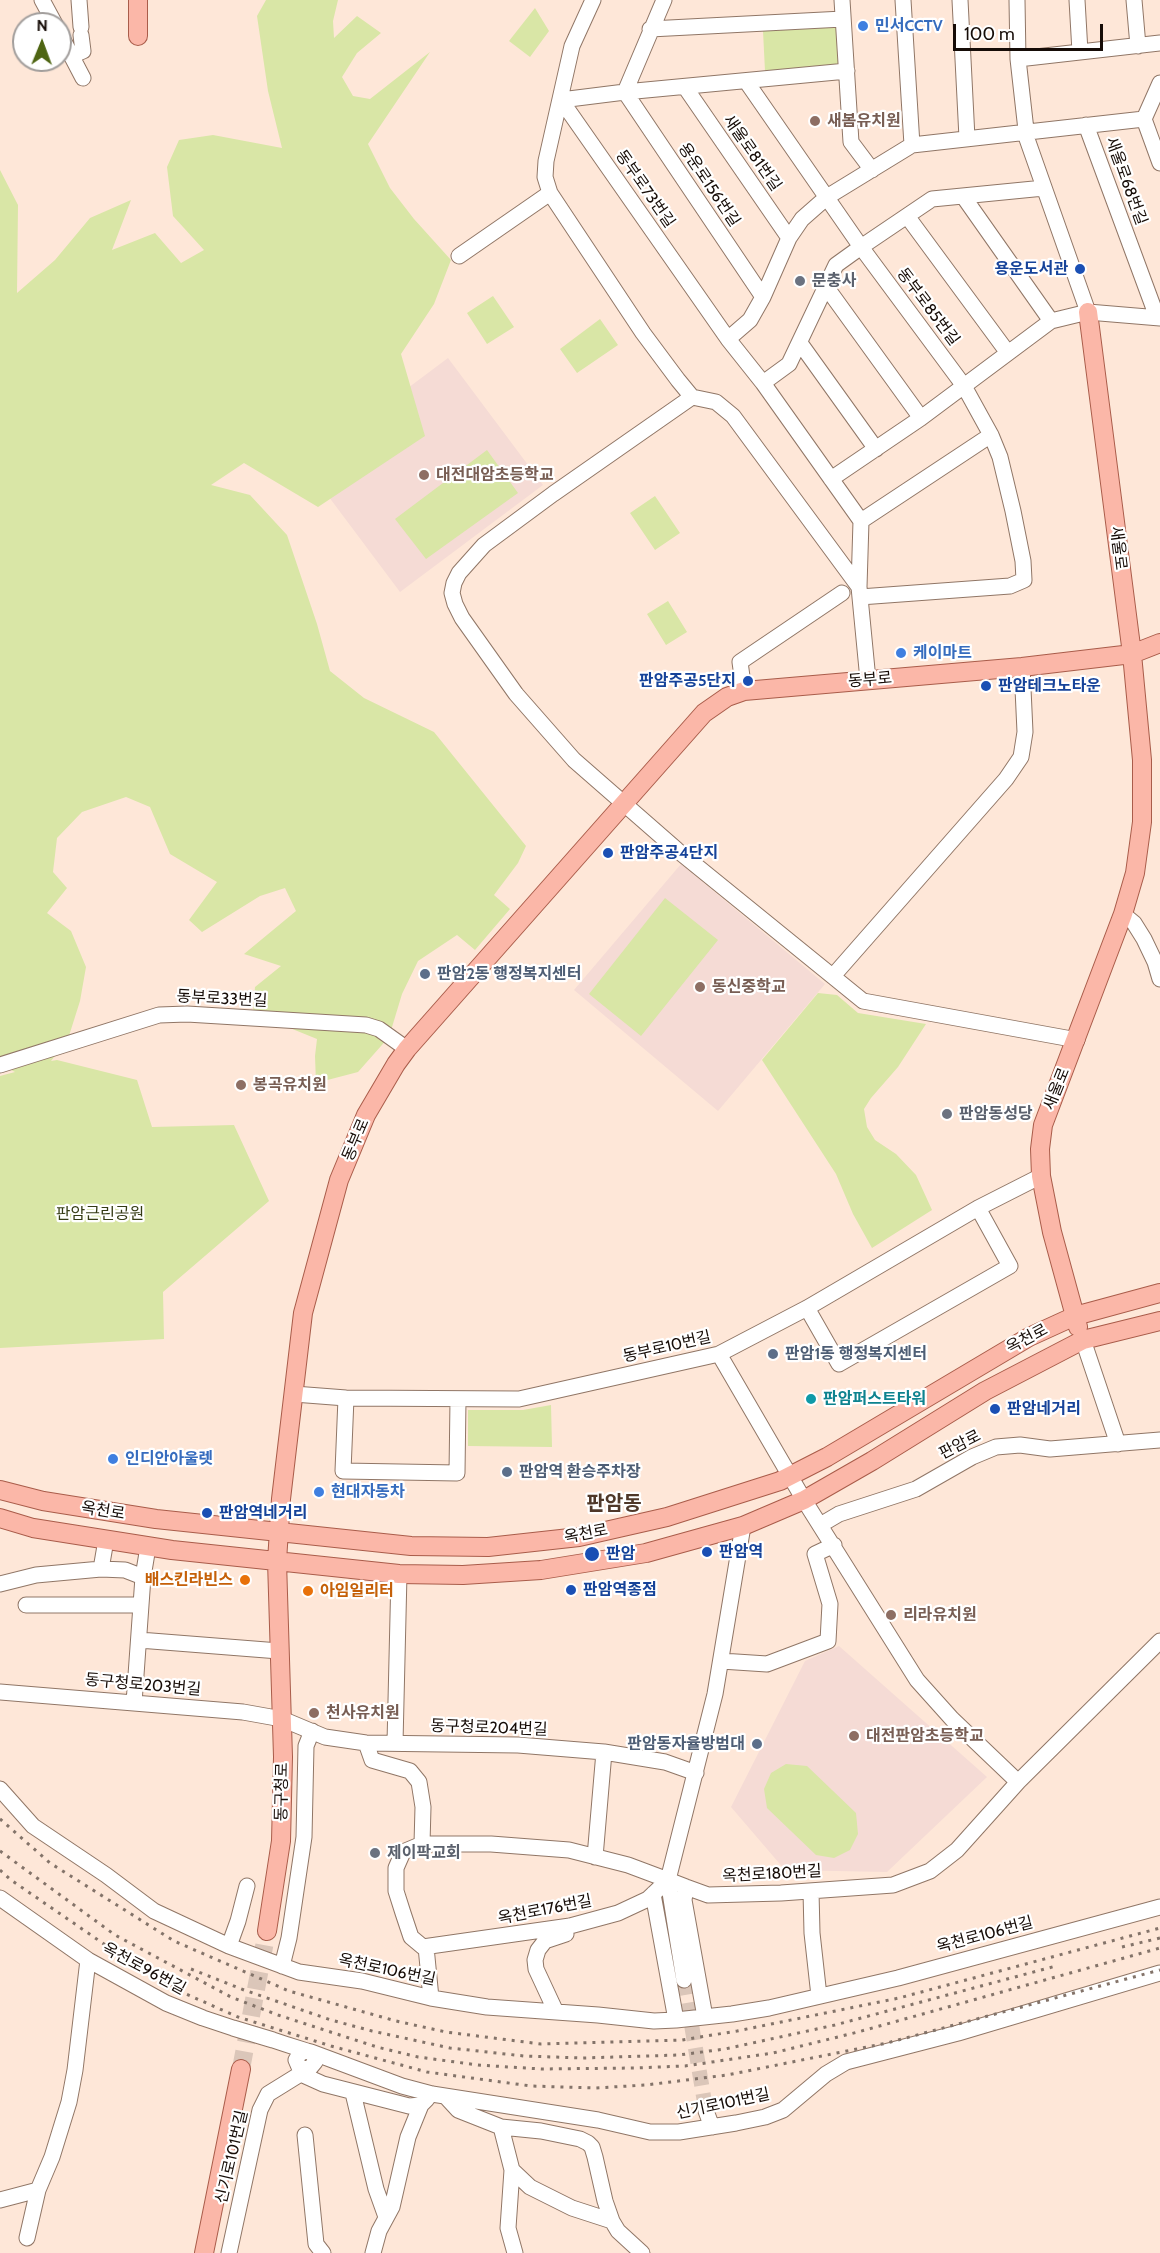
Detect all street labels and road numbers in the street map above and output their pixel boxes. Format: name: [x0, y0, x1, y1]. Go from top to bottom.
street label: 새울로81번길: [719, 111, 785, 195]
street label: 새울로68번길: [1101, 134, 1151, 228]
street label: 용운로156번길: [674, 140, 744, 230]
street label: 동부로73번길: [611, 147, 679, 231]
street label: 동부로85번길: [893, 265, 963, 349]
street label: 새울로: [1106, 525, 1130, 571]
street label: 동부로: [847, 669, 893, 691]
street label: 동부로33번길: [176, 987, 268, 1011]
street label: 새울로: [1040, 1065, 1074, 1113]
street label: 동부로: [339, 1116, 373, 1164]
street label: 옥천로: [1003, 1320, 1051, 1358]
street label: 동부로10번길: [621, 1328, 713, 1366]
street label: 판암로: [936, 1426, 984, 1464]
street label: 옥천로: [80, 1498, 126, 1524]
street label: 옥천로: [562, 1520, 610, 1548]
street label: 동구청로203번길: [84, 1670, 202, 1700]
street label: 동구청로204번길: [430, 1716, 548, 1740]
street label: 동구청로: [272, 1762, 292, 1822]
street label: 옥천로180번길: [722, 1862, 822, 1886]
street label: 옥천로176번길: [496, 1891, 594, 1929]
street label: 옥천로106번길: [935, 1913, 1035, 1957]
street label: 옥천로96번길: [99, 1939, 189, 1999]
street label: 옥천로106번길: [337, 1950, 437, 1990]
street label: 신기로101번길: [674, 2085, 772, 2123]
street label: 신기로101번길: [212, 2108, 252, 2206]

